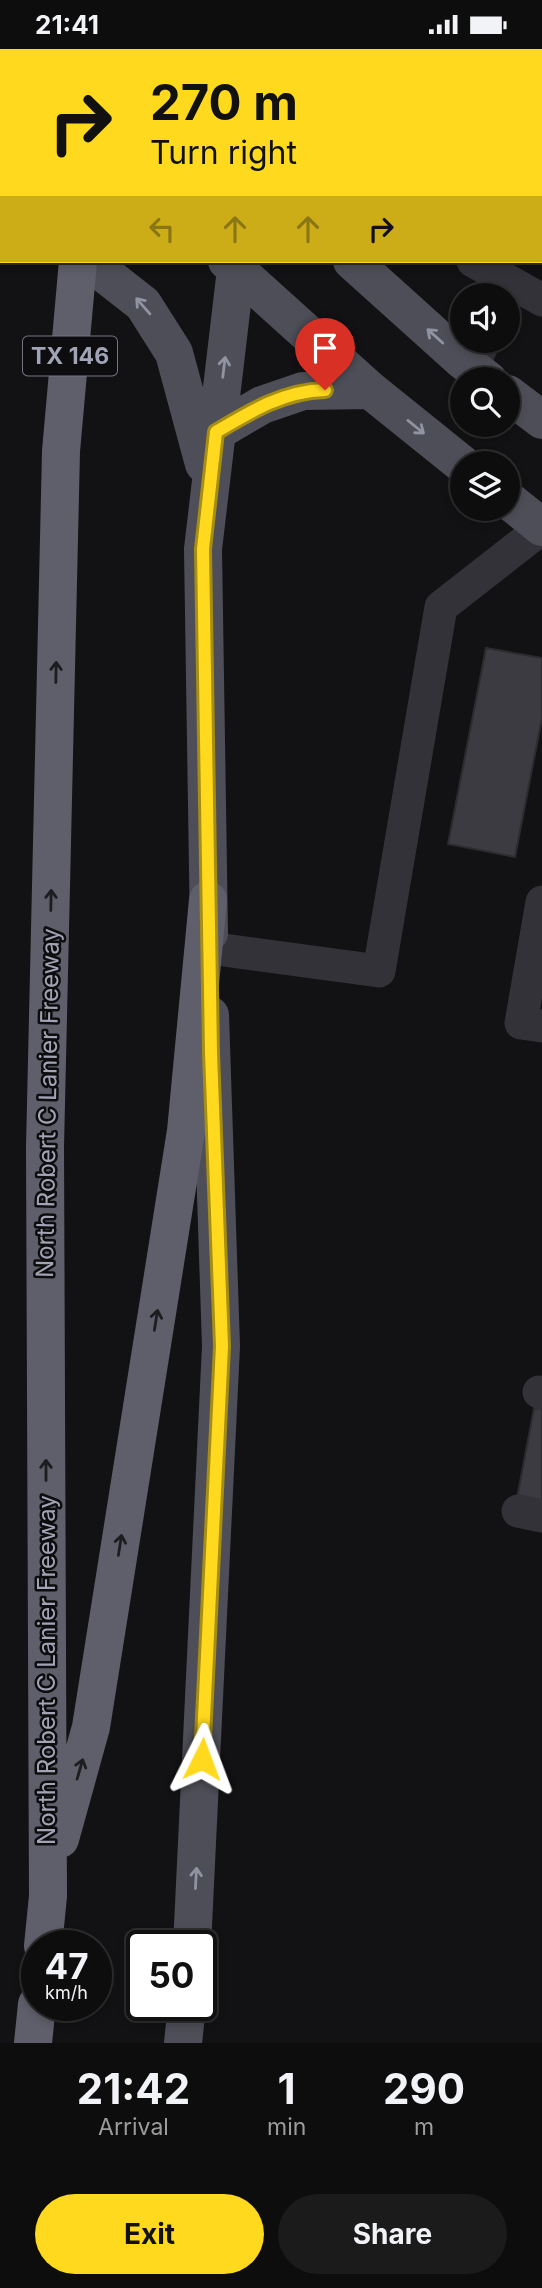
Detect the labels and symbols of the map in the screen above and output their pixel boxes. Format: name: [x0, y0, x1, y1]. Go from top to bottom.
one-way arrow: [135, 298, 151, 316]
pin: [295, 318, 355, 390]
one-way arrow: [427, 329, 445, 345]
road number: TX 146: [23, 337, 117, 375]
one-way arrow: [218, 356, 231, 379]
one-way arrow: [407, 419, 425, 435]
one-way arrow: [49, 661, 63, 684]
one-way arrow: [44, 889, 58, 912]
street label: North Robert C Lanier Freeway: [30, 928, 65, 1278]
one-way arrow: [150, 1310, 163, 1332]
one-way arrow: [39, 1459, 53, 1482]
street label: North Robert C Lanier Freeway: [32, 1495, 61, 1845]
one-way arrow: [114, 1534, 127, 1557]
position arrow: [165, 1722, 239, 1796]
one-way arrow: [74, 1758, 87, 1780]
one-way arrow: [190, 1867, 203, 1890]
speed limit sign: 50: [126, 1930, 217, 2021]

